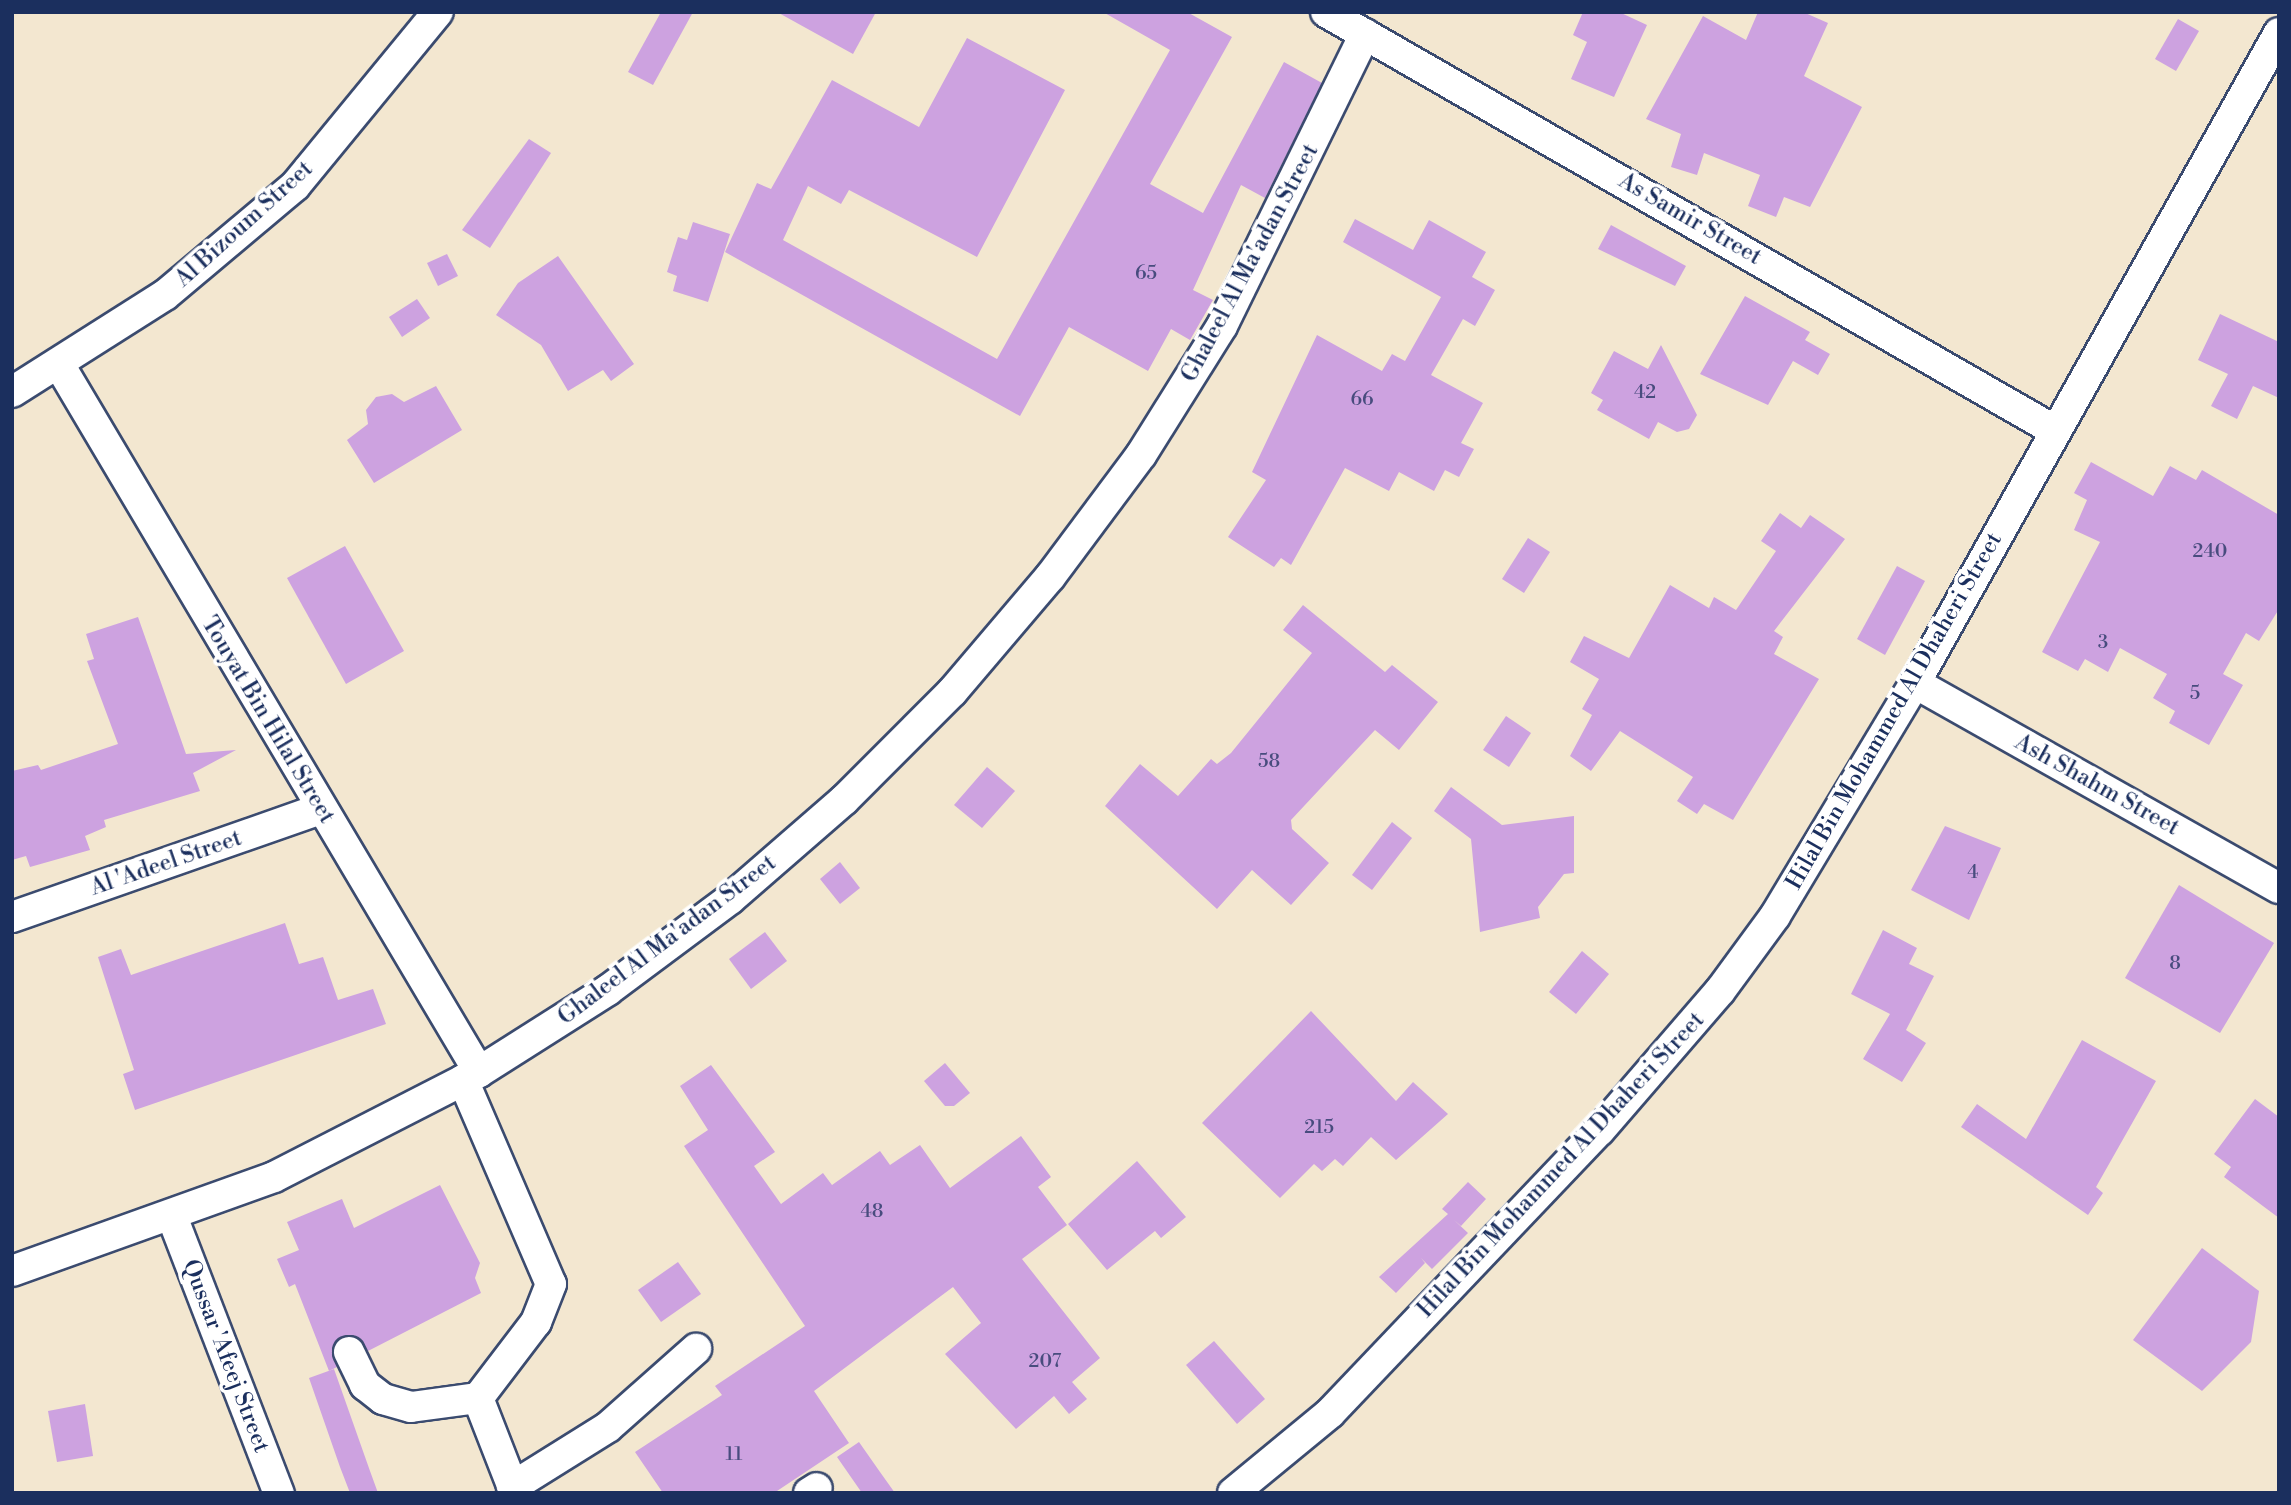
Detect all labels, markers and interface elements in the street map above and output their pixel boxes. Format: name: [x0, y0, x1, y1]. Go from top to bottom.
street label: Ghaleel Al Ma'adan Street: [1175, 139, 1325, 387]
street label: Al Bizoum Street: [170, 155, 318, 293]
street label: As Samir Street: [1614, 167, 1766, 271]
house number: 65: [1135, 263, 1157, 285]
house number: 42: [1634, 382, 1656, 404]
house number: 66: [1350, 389, 1374, 411]
street label: Hilal Bin Mohammed Al Dhaheri Street: [1780, 528, 2008, 894]
house number: 240: [2193, 541, 2227, 563]
street label: Touyat Bin Hilal Street: [195, 612, 341, 828]
house number: 3: [2098, 632, 2108, 654]
house number: 5: [2190, 683, 2200, 705]
street label: Ash Shahm Street: [2010, 728, 2184, 842]
house number: 58: [1258, 751, 1280, 773]
street label: Al 'Adeel Street: [87, 824, 245, 902]
street label: Ghaleel Al Ma'adan Street: [553, 849, 781, 1031]
house number: 4: [1967, 862, 1979, 884]
house number: 8: [2169, 953, 2181, 975]
street label: Hilal Bin Mohammed Al Dhaheri Street: [1412, 1007, 1710, 1323]
house number: 215: [1304, 1117, 1334, 1139]
house number: 48: [861, 1201, 883, 1223]
street label: Qussar 'Afeej Street: [176, 1256, 276, 1456]
house number: 207: [1029, 1351, 1061, 1373]
house number: 11: [726, 1444, 742, 1466]

